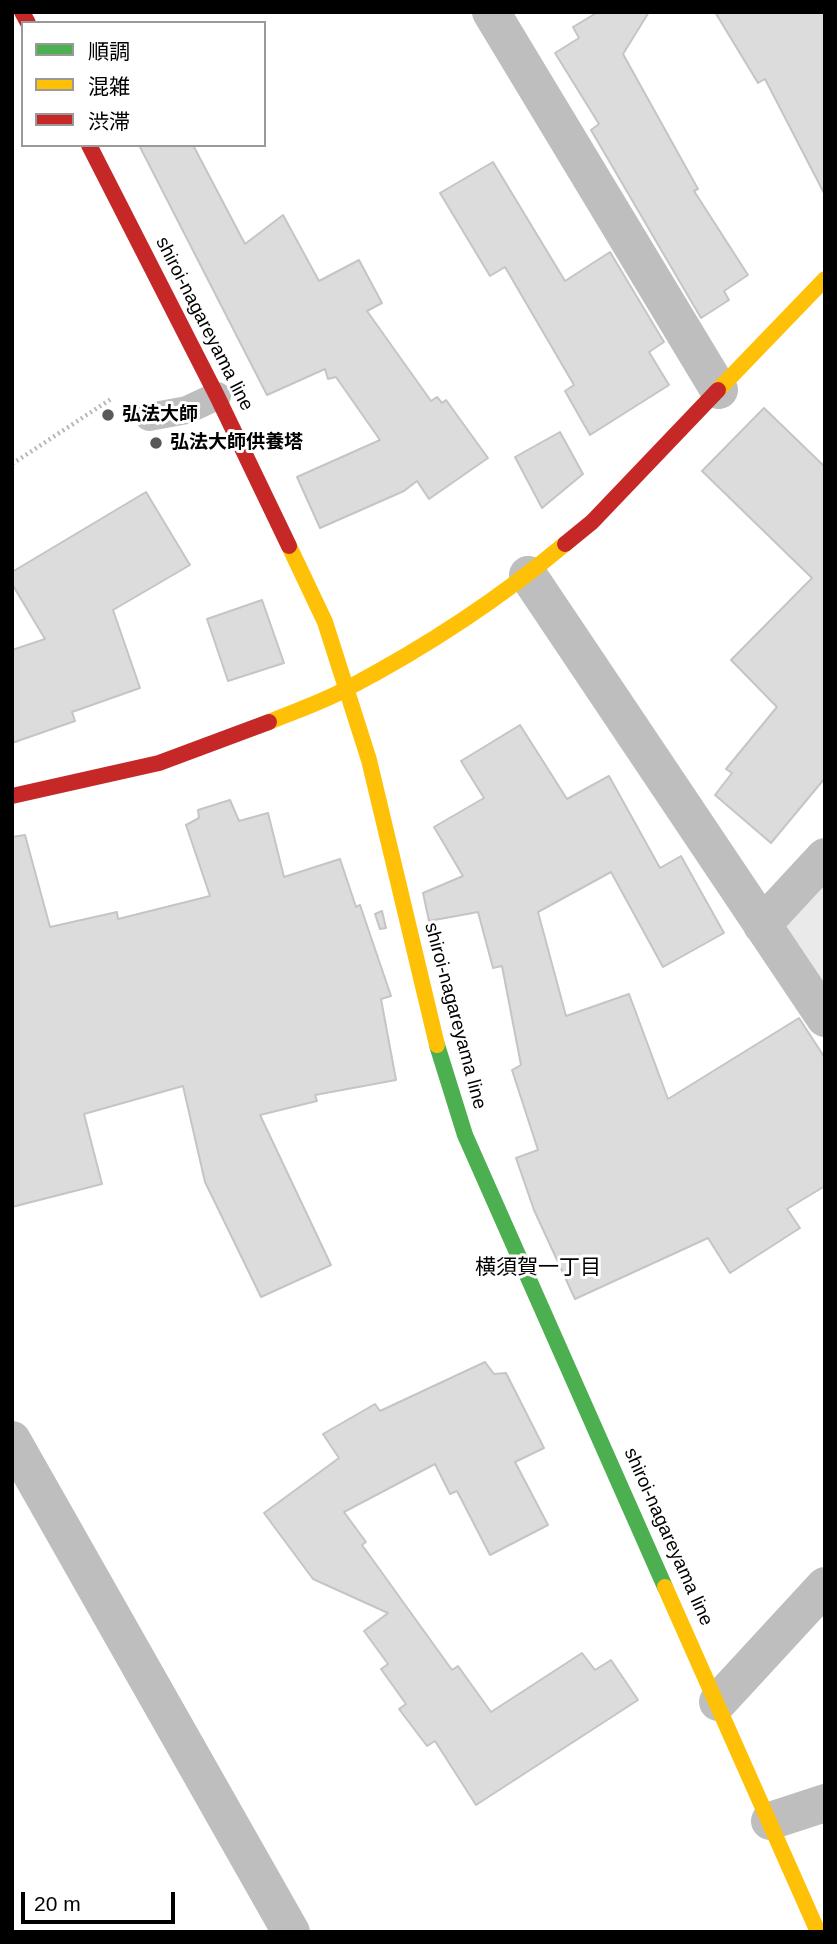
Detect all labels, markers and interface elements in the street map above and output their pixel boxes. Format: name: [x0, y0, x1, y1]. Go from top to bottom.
legend: [21, 21, 266, 147]
text: 順調: [88, 40, 130, 63]
text: 混雑: [88, 75, 130, 98]
text: 渋滞: [88, 110, 130, 133]
street label: shiroi-nagareyama line: [150, 233, 258, 415]
place label: 弘法大師: [122, 404, 198, 426]
marker: 弘法大師: [100, 407, 116, 423]
place label: 弘法大師供養塔: [170, 432, 303, 454]
marker: 弘法大師供養塔: [148, 435, 164, 451]
street label: shiroi-nagareyama line: [419, 920, 491, 1112]
district label: 横須賀一丁目: [475, 1255, 601, 1281]
street label: shiroi-nagareyama line: [618, 1445, 718, 1629]
scale bar: [24, 1878, 178, 1922]
text: 20 m: [34, 1892, 81, 1915]

